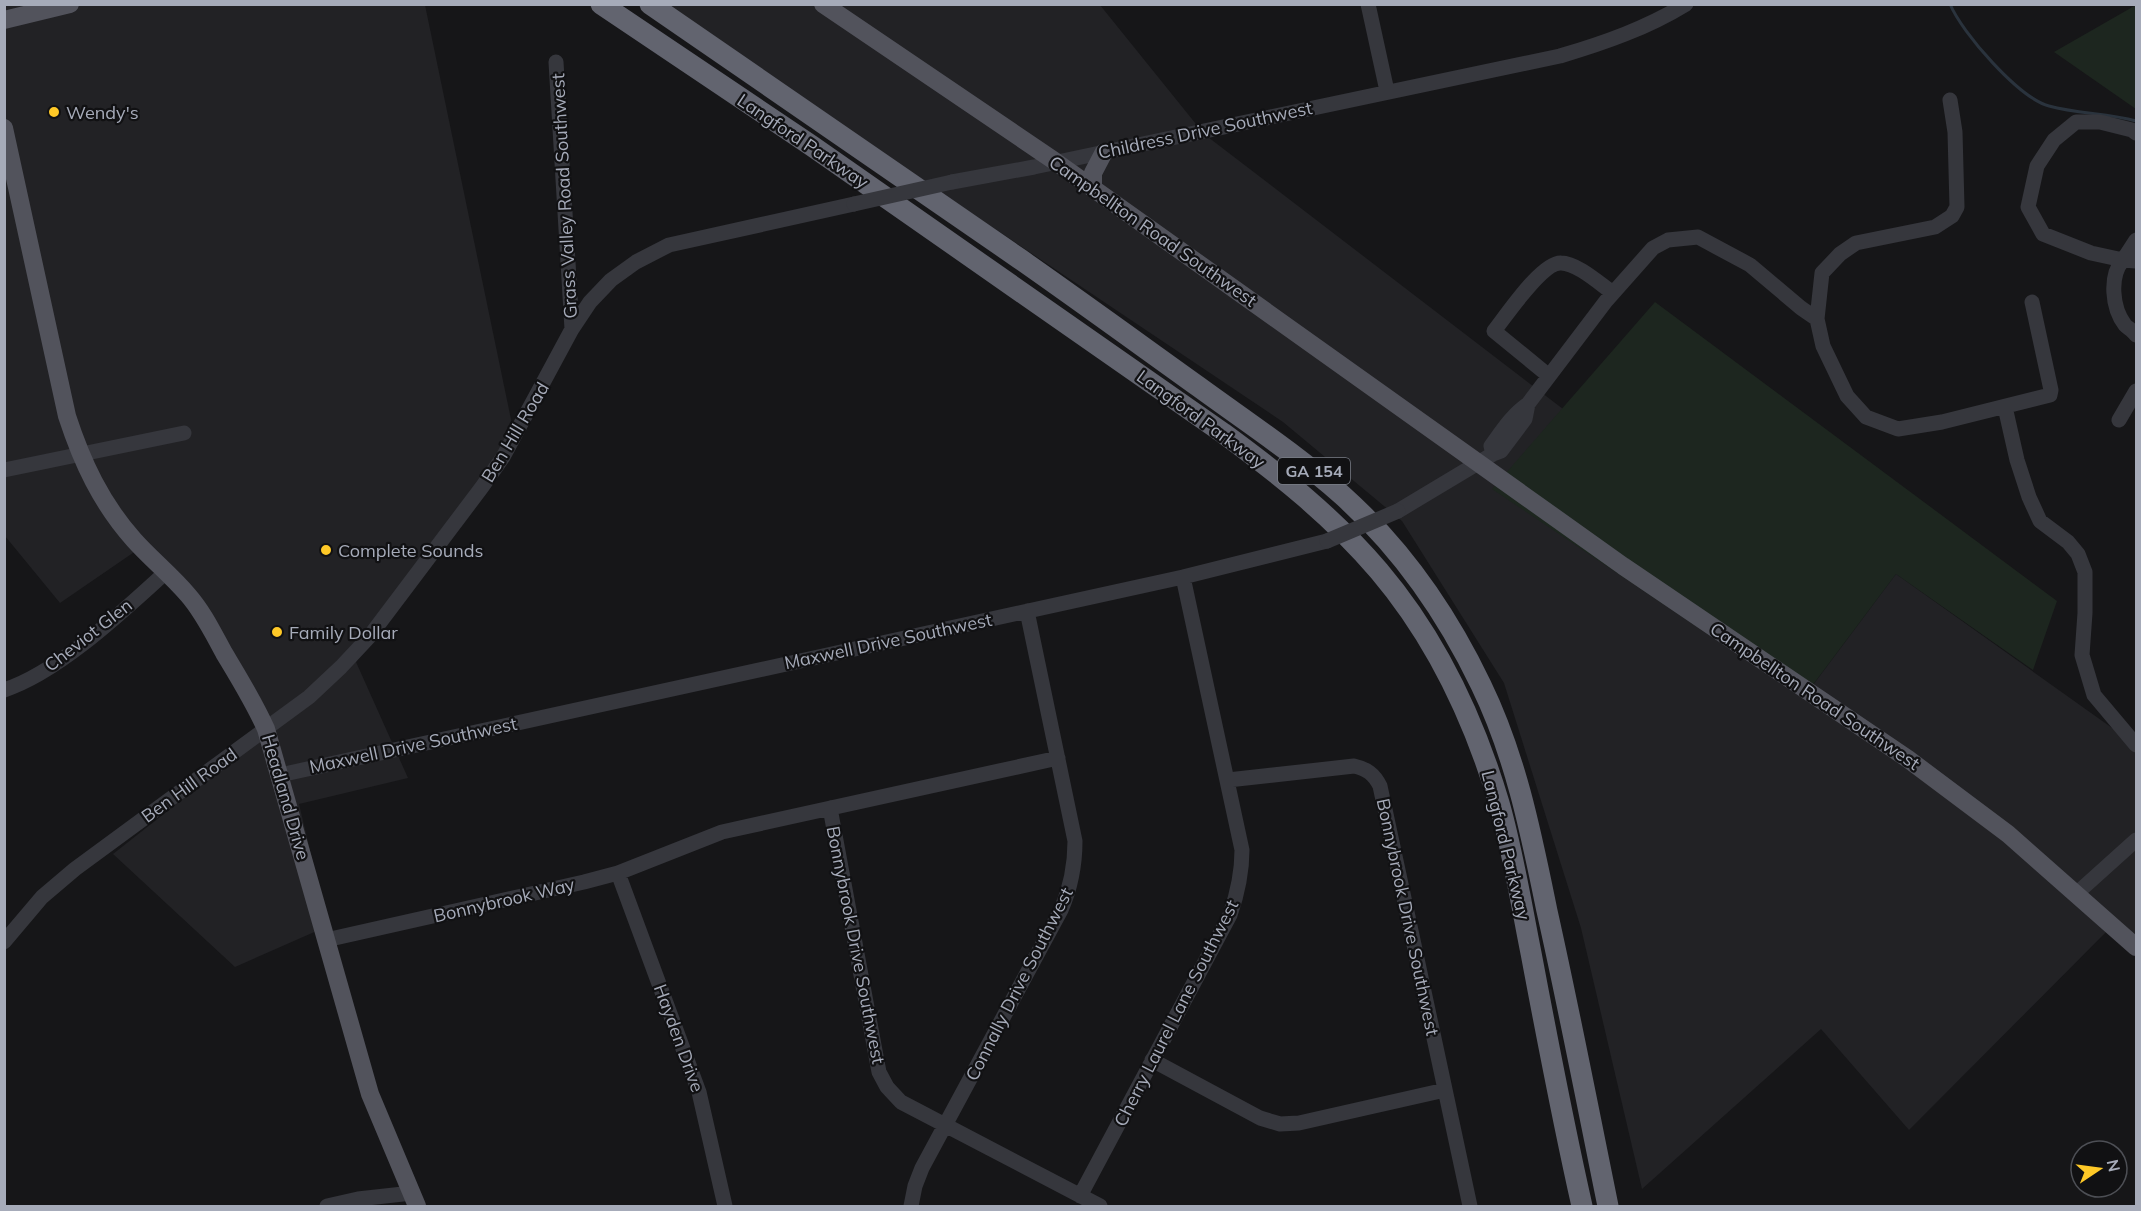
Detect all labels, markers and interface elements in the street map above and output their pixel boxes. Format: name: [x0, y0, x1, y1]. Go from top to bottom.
street label: Grass Valley Road Southwest: [546, 73, 582, 319]
street label: Langford Parkway: [733, 89, 873, 194]
street label: Childress Drive Southwest: [1096, 96, 1314, 164]
place label: Wendy's: [66, 101, 139, 124]
marker: Wendy's: [47, 105, 61, 119]
street label: Campbellton Road Southwest: [1045, 150, 1261, 312]
street label: Langford Parkway: [1132, 365, 1270, 474]
street label: Ben Hill Road: [476, 378, 554, 486]
road number: GA 154: [1278, 458, 1350, 484]
place label: Complete Sounds: [338, 539, 484, 562]
marker: Complete Sounds: [319, 543, 333, 557]
street label: Cheviot Glen: [39, 594, 137, 676]
street label: Maxwell Drive Southwest: [782, 608, 994, 674]
street label: Campbellton Road Southwest: [1706, 617, 1924, 775]
place label: Family Dollar: [289, 621, 398, 644]
marker: Family Dollar: [270, 625, 284, 639]
street label: Maxwell Drive Southwest: [307, 712, 519, 778]
street label: Headland Drive: [257, 731, 315, 863]
street label: Ben Hill Road: [137, 743, 241, 827]
street label: Langford Parkway: [1476, 768, 1536, 923]
street label: Bonnybrook Drive Southwest: [1372, 796, 1444, 1038]
street label: Bonnybrook Drive Southwest: [822, 824, 890, 1066]
street label: Bonnybrook Way: [431, 872, 577, 927]
street label: Connally Drive Southwest: [960, 883, 1078, 1085]
street label: Cherry Laurel Lane Southwest: [1109, 896, 1243, 1130]
street label: Hayden Drive: [649, 981, 709, 1095]
north arrow: [2069, 1139, 2129, 1199]
text: N: [2103, 1157, 2125, 1174]

